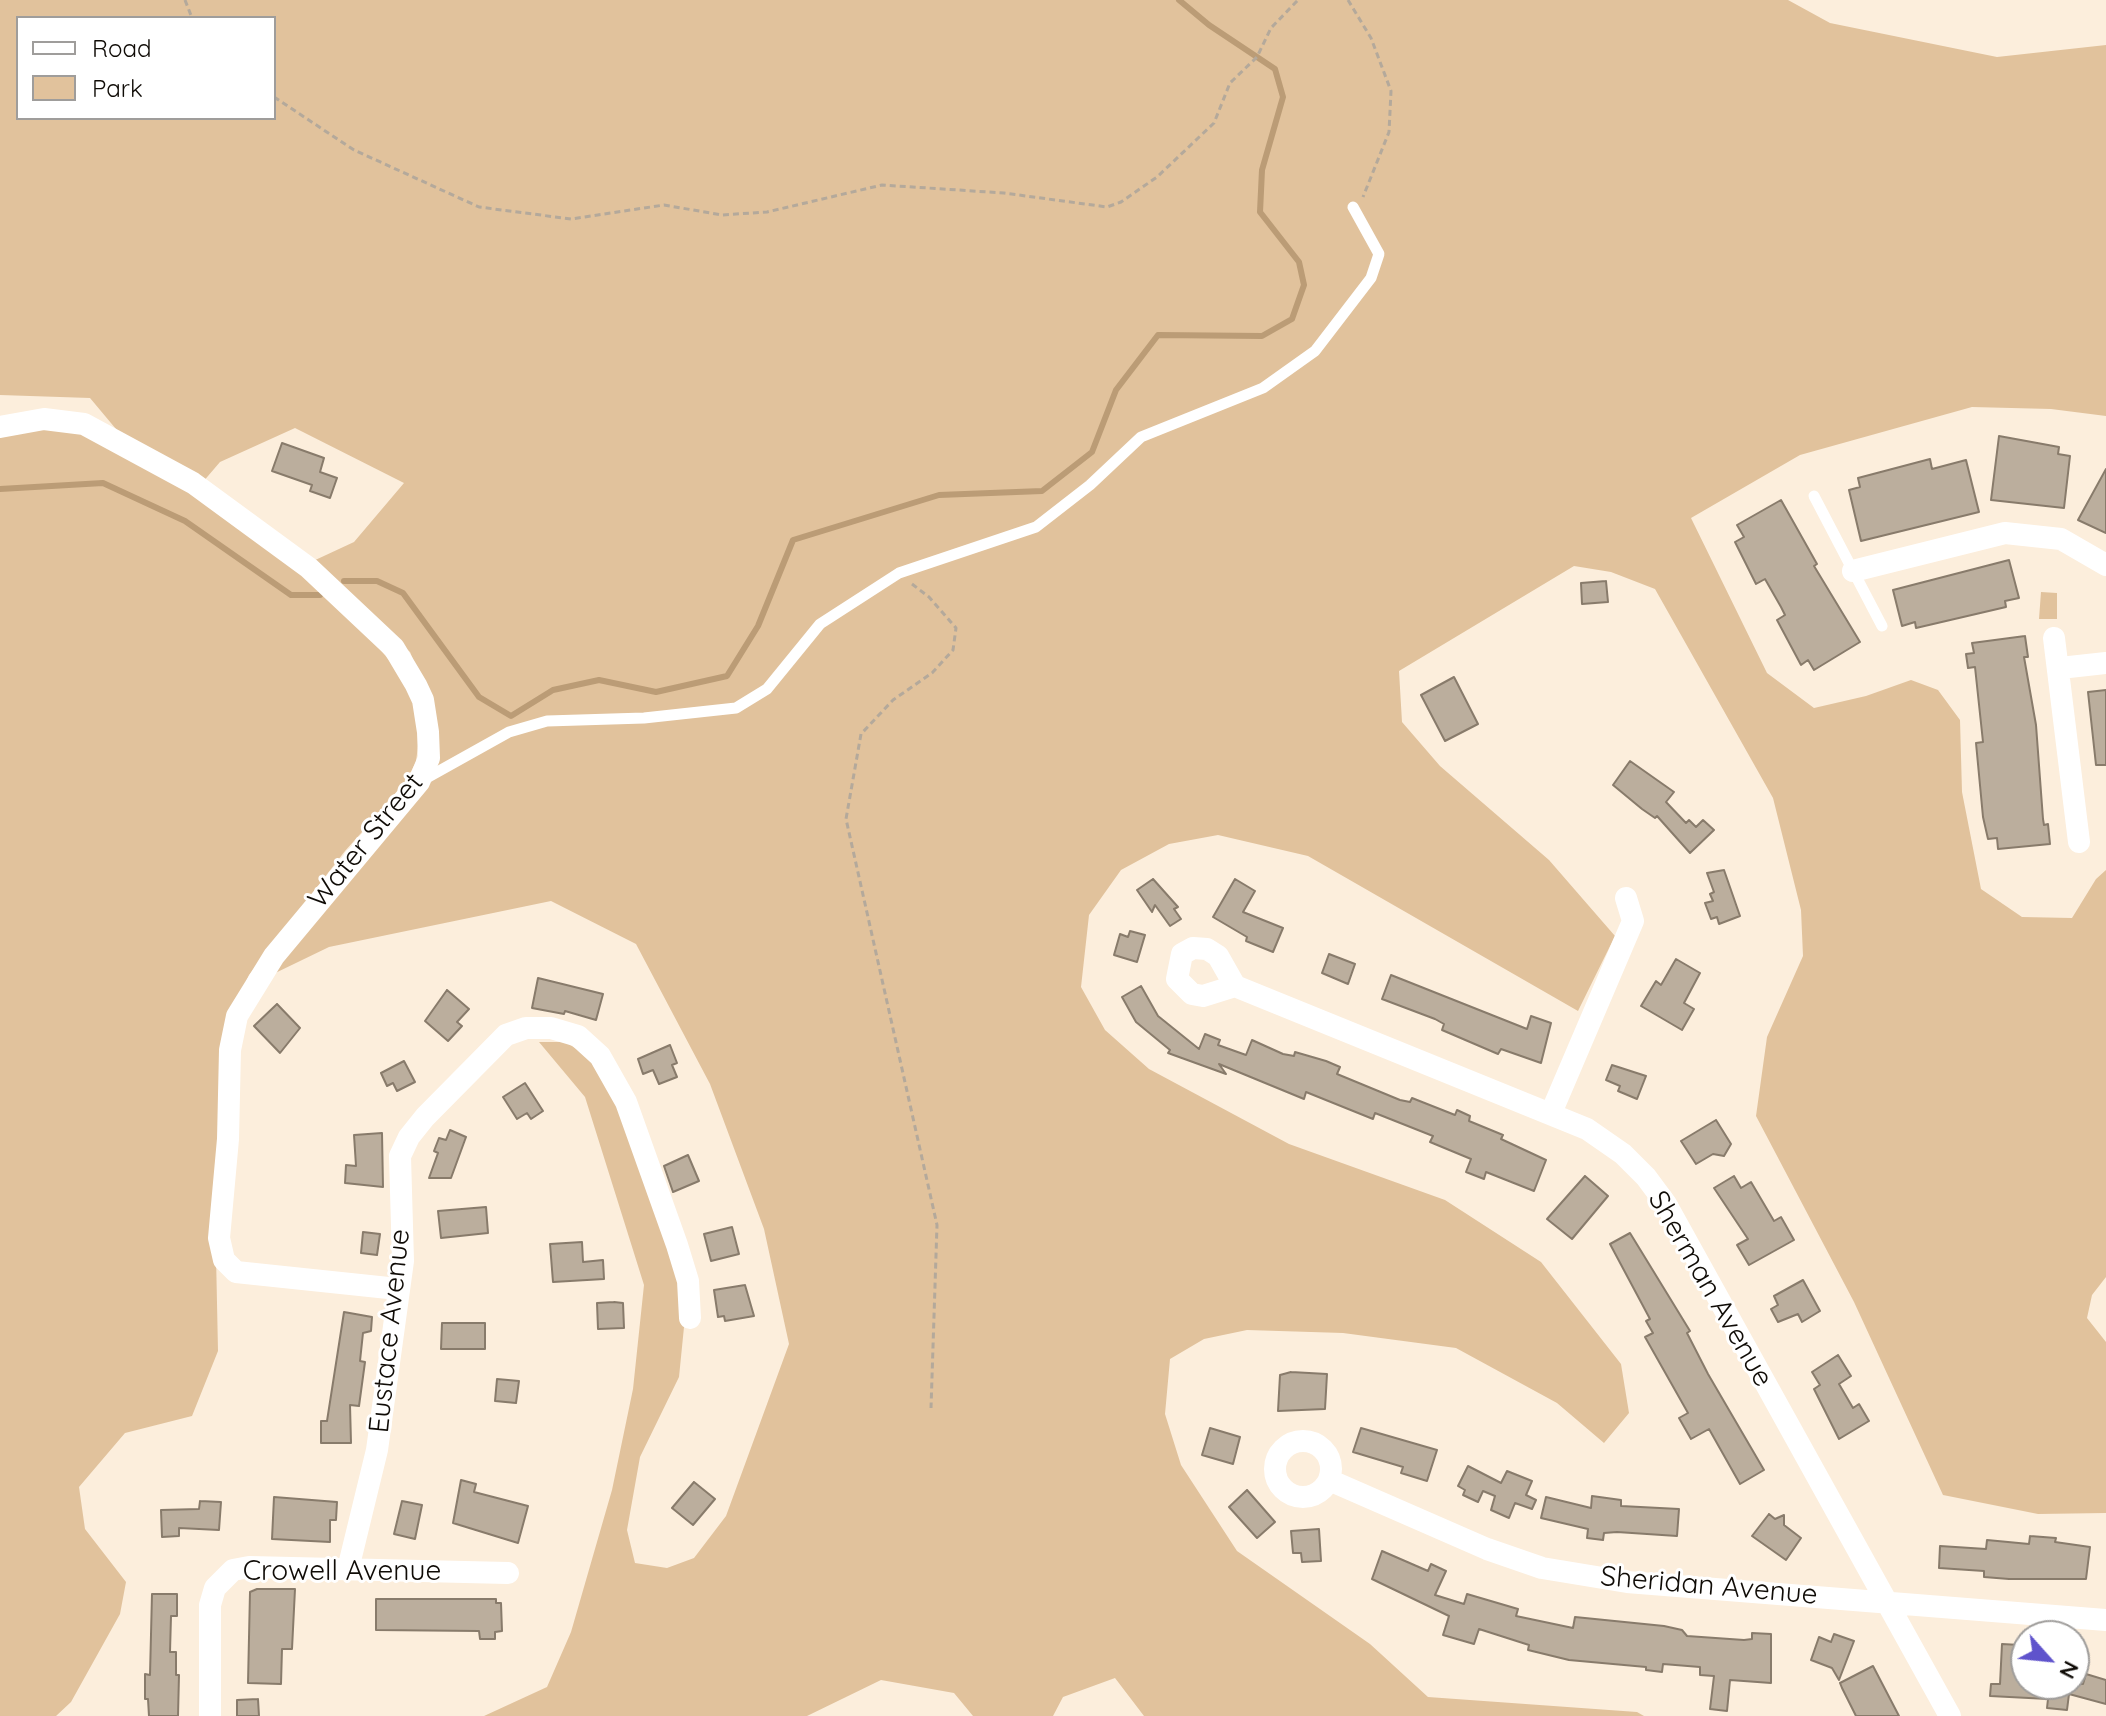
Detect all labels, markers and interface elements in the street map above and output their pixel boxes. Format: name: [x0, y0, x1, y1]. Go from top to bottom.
legend: [16, 16, 276, 120]
text: Road: [92, 33, 152, 63]
text: Park: [92, 73, 143, 103]
street label: Water Street: [301, 767, 431, 915]
street label: Sherman Avenue: [1640, 1185, 1780, 1393]
street label: Eustace Avenue: [363, 1227, 417, 1435]
street label: Crowell Avenue: [243, 1555, 441, 1589]
street label: Sheridan Avenue: [1599, 1560, 1819, 1612]
north arrow: [2010, 1620, 2090, 1700]
text: N: [2053, 1656, 2086, 1684]

